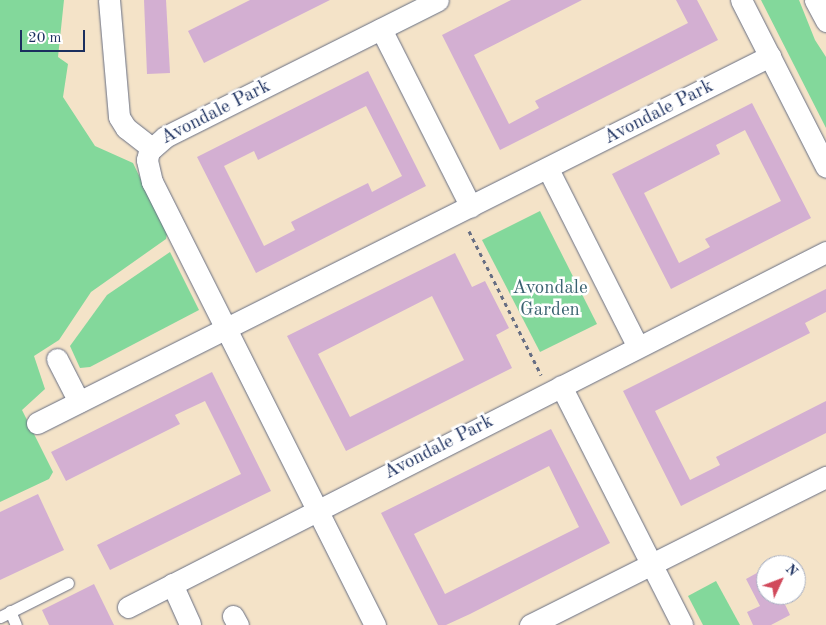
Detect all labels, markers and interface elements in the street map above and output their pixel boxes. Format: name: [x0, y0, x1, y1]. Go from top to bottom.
scale bar: [22, 20, 88, 52]
text: 20 m: [28, 31, 62, 46]
street label: Avondale Park: [157, 76, 275, 150]
street label: Avondale Park: [600, 76, 718, 150]
park label: Avondale Garden: [512, 278, 588, 322]
street label: Avondale Park: [380, 411, 498, 485]
north arrow: [756, 555, 806, 605]
text: N: [782, 562, 800, 579]

